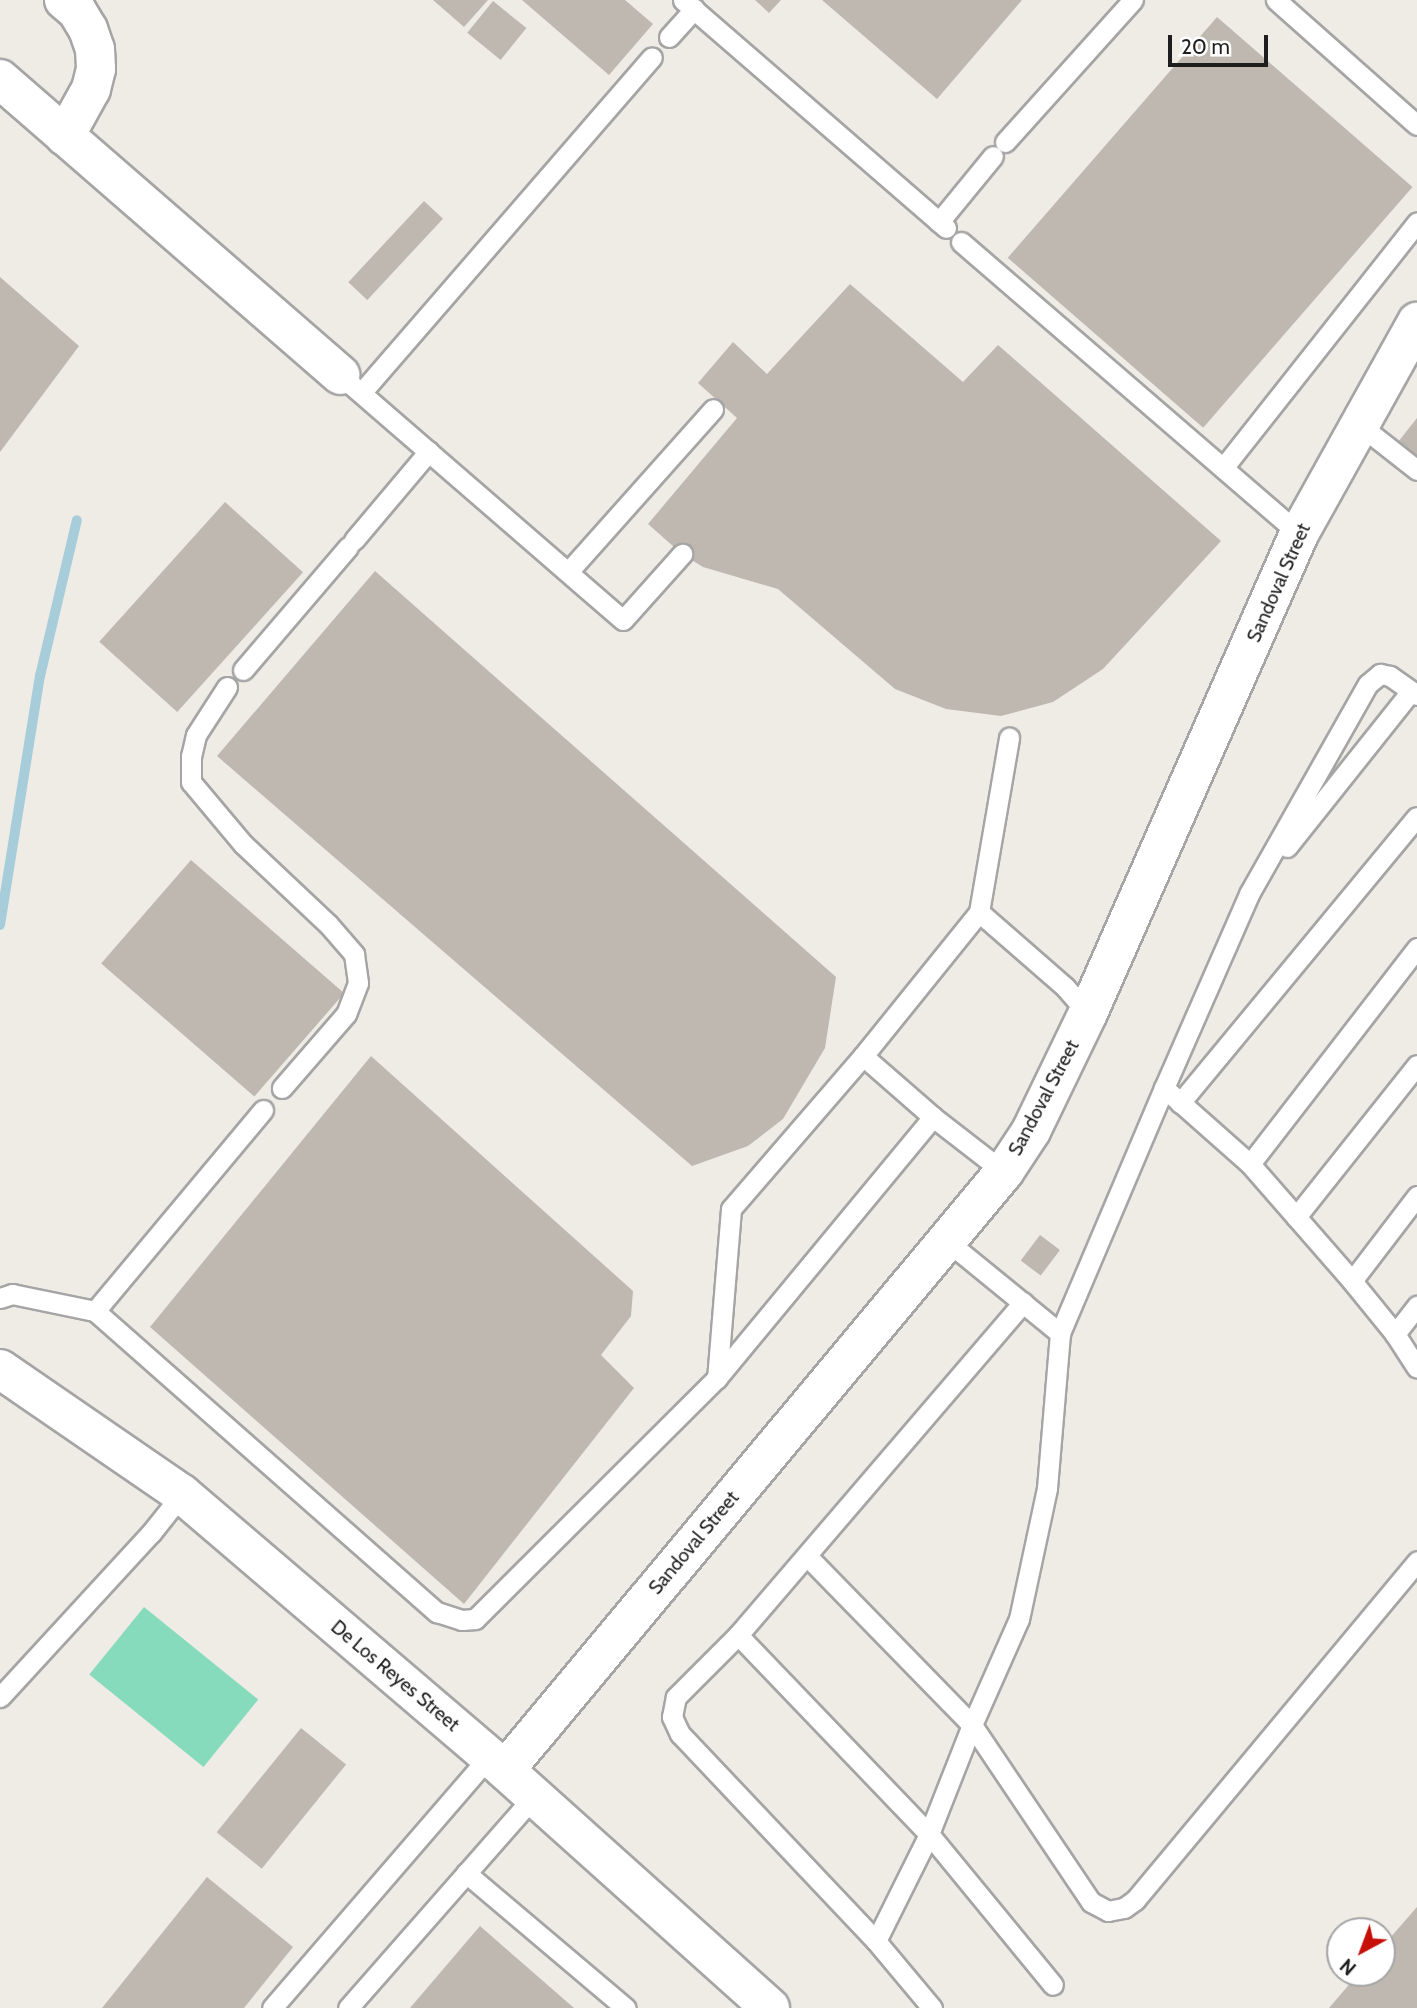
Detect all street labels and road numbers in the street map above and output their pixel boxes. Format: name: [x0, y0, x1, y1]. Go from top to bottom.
street label: Sandoval Street: [1243, 520, 1315, 646]
street label: Sandoval Street: [1004, 1036, 1084, 1160]
street label: Sandoval Street: [644, 1487, 744, 1599]
street label: De Los Reyes Street: [326, 1616, 464, 1736]

